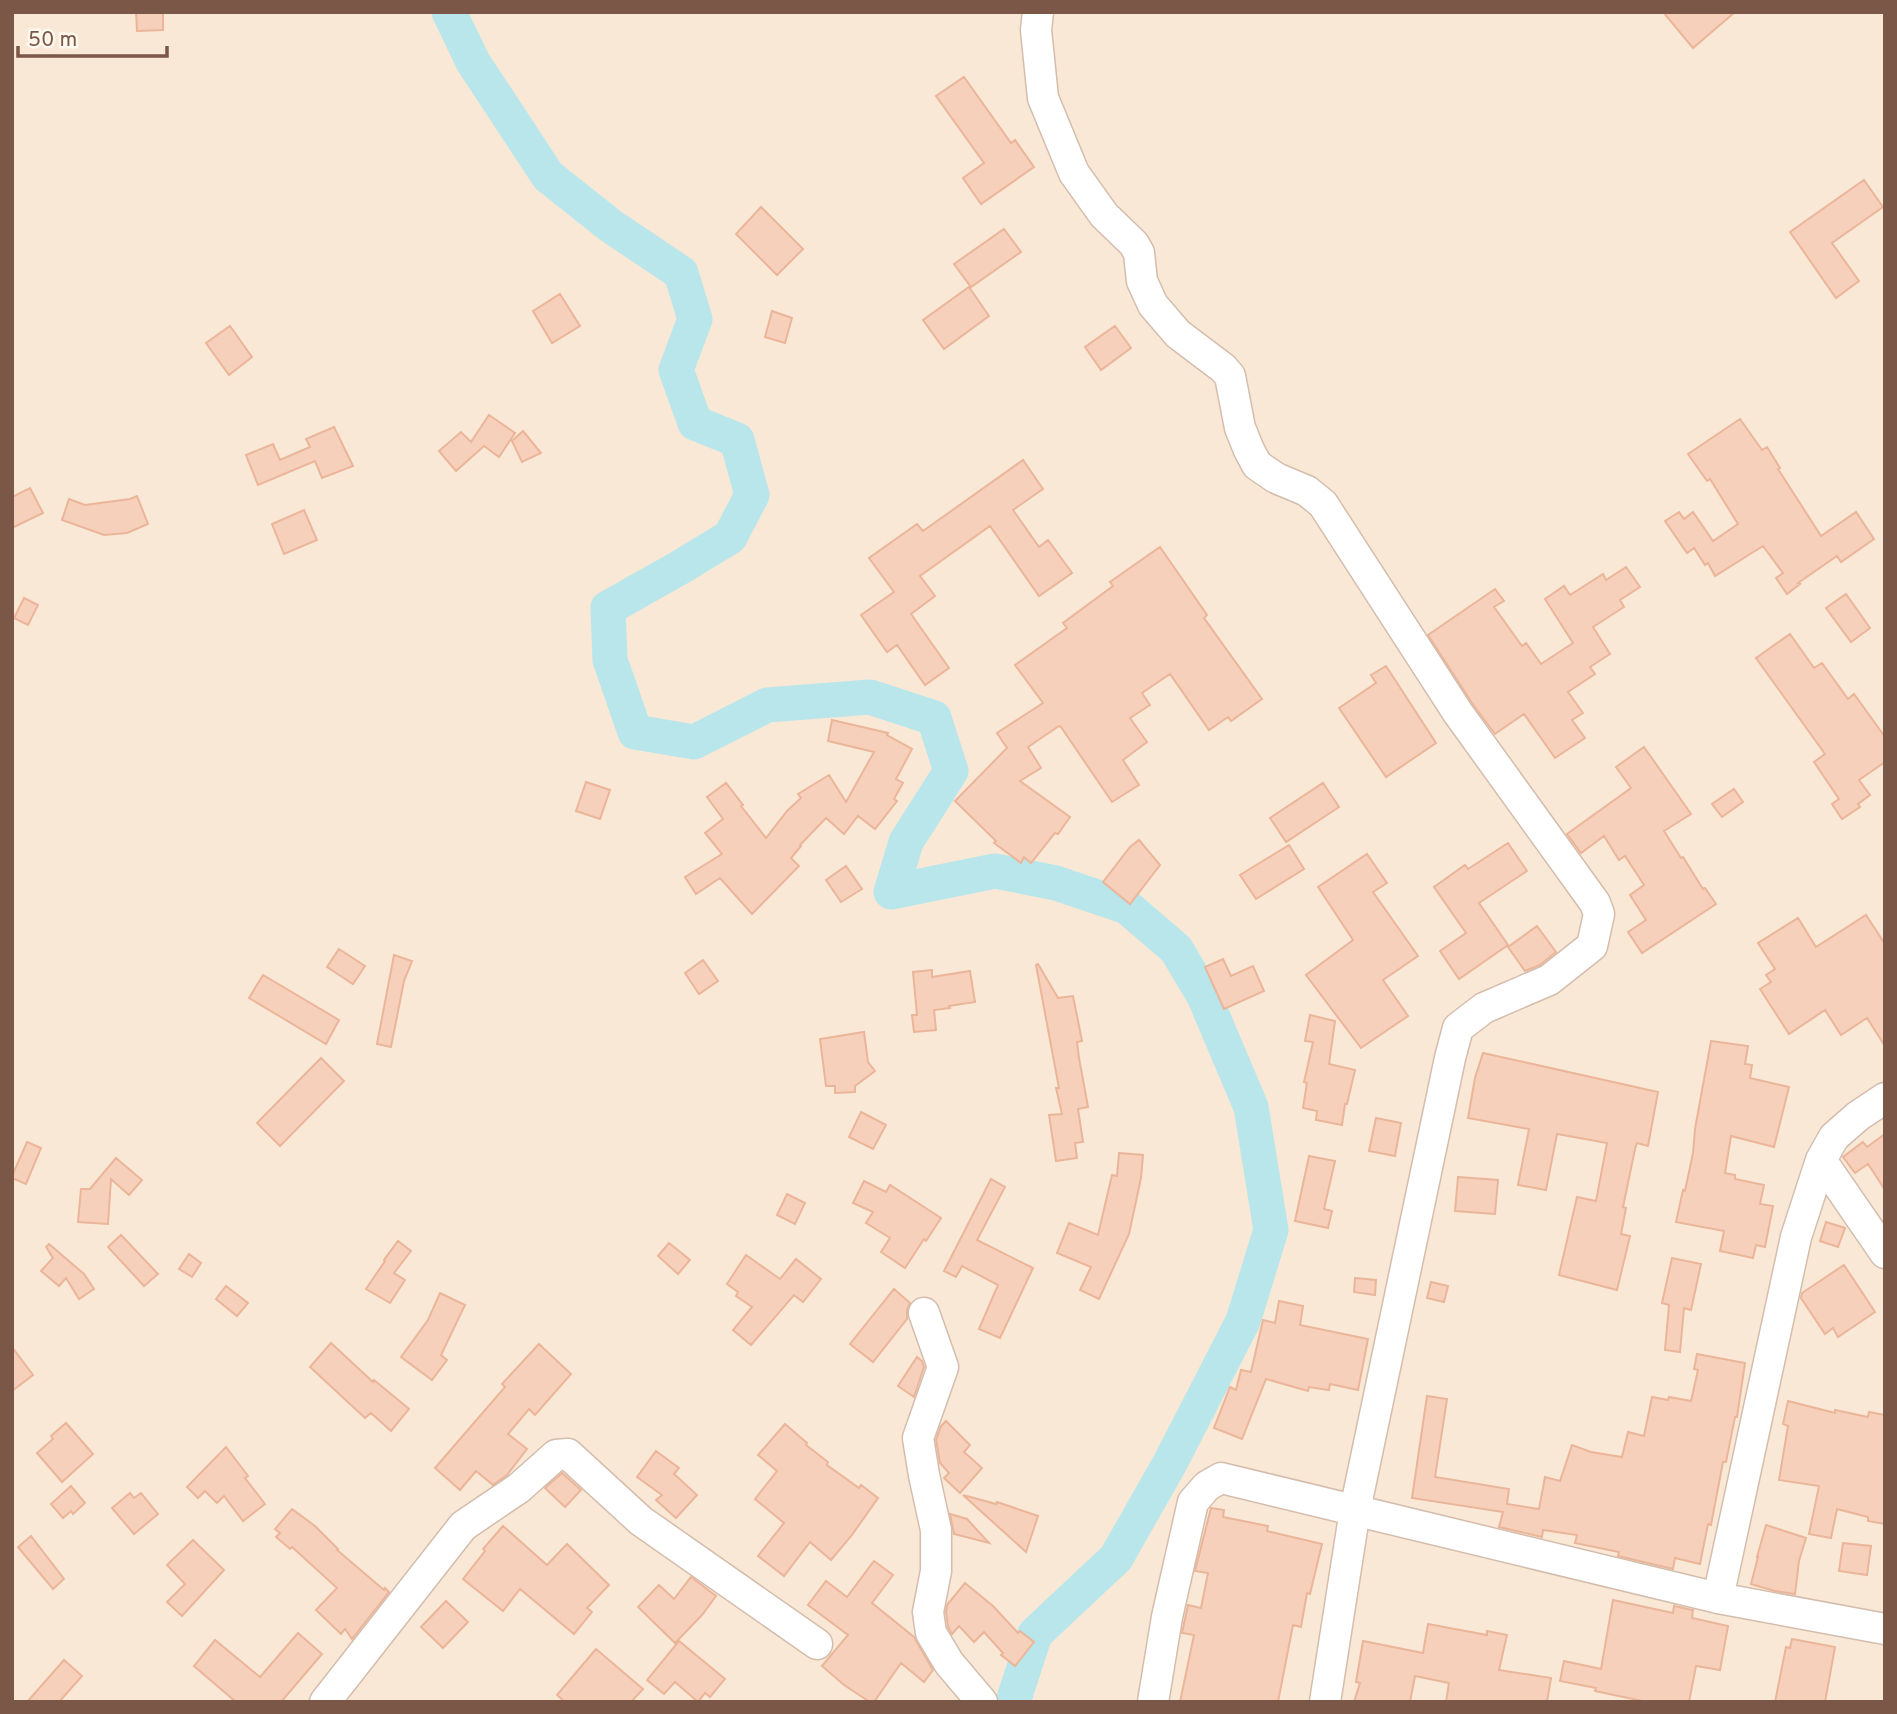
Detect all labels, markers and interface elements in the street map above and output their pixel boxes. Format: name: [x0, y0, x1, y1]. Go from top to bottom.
scale bar: [18, 14, 166, 58]
text: 50 m: [28, 27, 77, 54]

